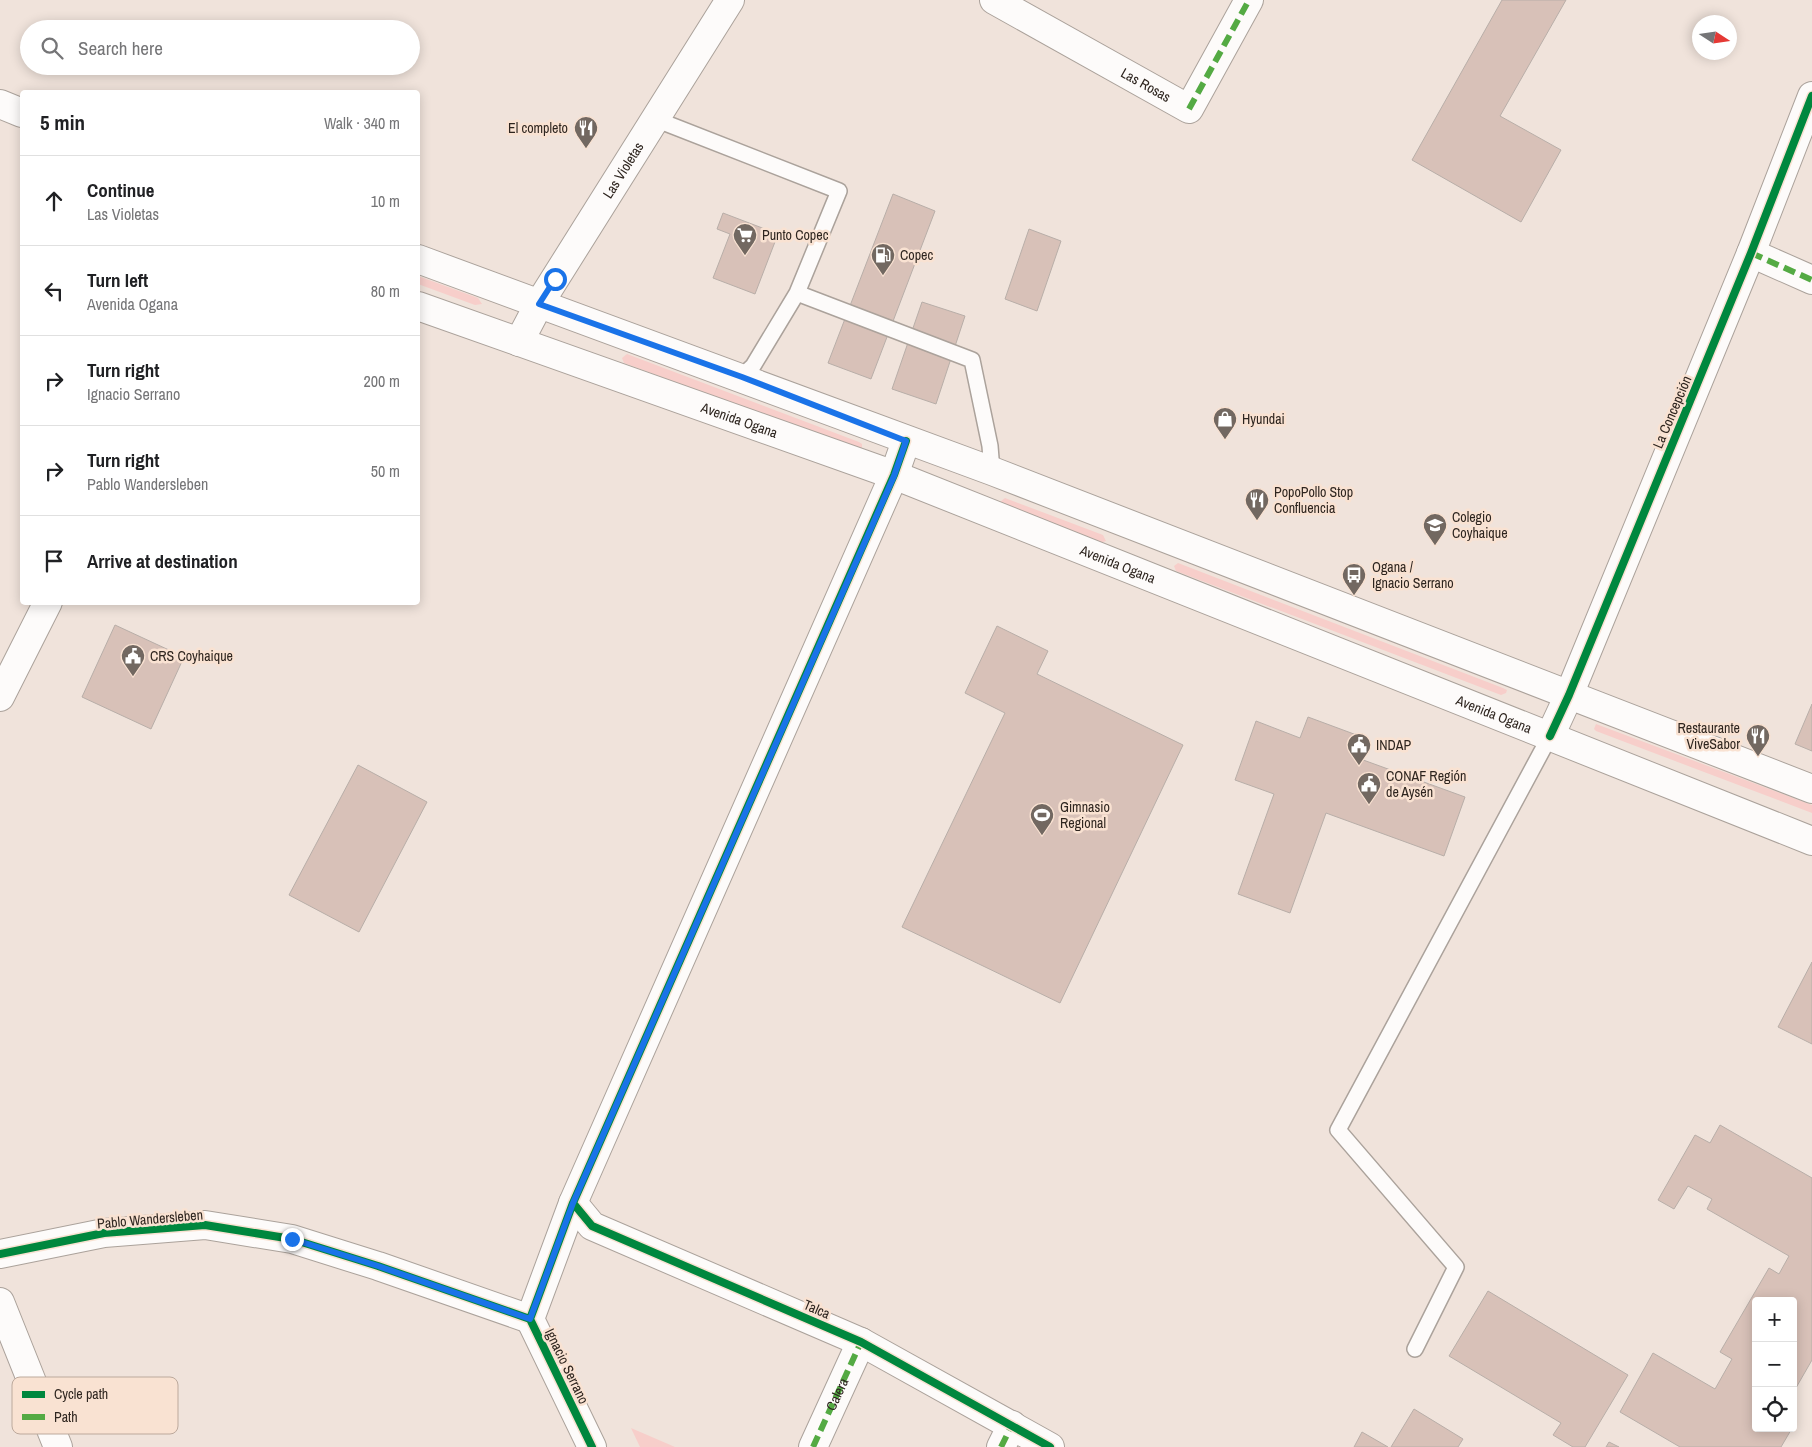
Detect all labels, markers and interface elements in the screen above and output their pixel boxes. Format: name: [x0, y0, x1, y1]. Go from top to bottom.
north arrow: [1692, 15, 1737, 60]
search box: [20, 20, 420, 75]
icon: search: [38, 34, 66, 62]
text: Search here: [78, 35, 163, 61]
street label: Las Rosas: [1118, 64, 1174, 106]
text: 5 min: [40, 108, 85, 137]
text: Walk · 340 m: [324, 112, 400, 134]
restaurant icon: El completo: [573, 115, 599, 149]
place label: El completo: [508, 119, 568, 137]
street label: Las Violetas: [599, 138, 648, 202]
text: Continue: [87, 177, 155, 203]
icon: ahead: [40, 187, 68, 215]
text: 10 m: [371, 190, 400, 212]
text: Las Violetas: [87, 203, 159, 225]
supermarket icon: Punto Copec: [732, 222, 758, 256]
place label: Punto Copec: [762, 226, 829, 244]
fuel station icon: Copec: [870, 242, 896, 276]
place label: Copec: [900, 246, 933, 264]
text: Turn left: [87, 267, 148, 293]
route start: [544, 268, 567, 291]
icon: left: [40, 277, 68, 305]
text: 80 m: [371, 280, 400, 302]
text: Avenida Ogana: [87, 293, 178, 315]
text: Turn right: [87, 357, 159, 383]
icon: right: [40, 367, 68, 395]
text: 200 m: [364, 370, 400, 392]
street label: La Concepción: [1649, 373, 1695, 451]
text: Ignacio Serrano: [87, 383, 180, 405]
street label: Avenida Ogana: [698, 398, 780, 442]
shop icon: Hyundai: [1212, 406, 1238, 440]
place label: Hyundai: [1242, 410, 1285, 428]
text: Turn right: [87, 447, 159, 473]
icon: right: [40, 457, 68, 485]
text: 50 m: [371, 460, 400, 482]
text: Pablo Wandersleben: [87, 473, 208, 495]
place label: PopoPollo Stop Confluencia: [1274, 483, 1353, 517]
restaurant icon: PopoPollo Stop Confluencia: [1244, 487, 1270, 521]
place label: Colegio Coyhaique: [1452, 508, 1508, 542]
school or university icon: Colegio Coyhaique: [1422, 512, 1448, 546]
street label: Avenida Ogana: [1076, 541, 1159, 588]
icon: arrive: [40, 547, 68, 575]
text: Arrive at destination: [87, 548, 238, 574]
place label: Ogana / Ignacio Serrano: [1372, 558, 1454, 592]
bus stop icon: Ogana / Ignacio Serrano: [1341, 562, 1367, 596]
public building icon: CRS Coyhaique: [120, 643, 146, 677]
place label: CRS Coyhaique: [150, 647, 233, 665]
street label: Avenida Ogana: [1453, 691, 1535, 738]
place label: Restaurante ViveSabor: [1677, 719, 1740, 753]
restaurant icon: Restaurante ViveSabor: [1745, 723, 1771, 757]
public building icon: INDAP: [1346, 732, 1372, 766]
place label: INDAP: [1376, 736, 1411, 754]
place label: CONAF Región de Aysén: [1386, 767, 1466, 801]
public building icon: CONAF Región de Aysén: [1356, 771, 1382, 805]
place label: Gimnasio Regional: [1060, 798, 1110, 832]
sports icon: Gimnasio Regional: [1029, 802, 1055, 836]
street label: Pablo Wandersleben: [96, 1205, 204, 1233]
route end: [281, 1228, 304, 1251]
street label: Talca: [801, 1295, 834, 1323]
map controls: [1752, 1297, 1797, 1432]
button: +: [1752, 1297, 1797, 1342]
street label: Ignacio Serrano: [541, 1325, 593, 1407]
button: −: [1752, 1342, 1797, 1387]
street label: Calera: [822, 1375, 853, 1413]
legend: [12, 1377, 178, 1434]
text: Cycle path: [54, 1385, 108, 1403]
button: locate: [1752, 1387, 1797, 1432]
text: Path: [54, 1408, 78, 1426]

